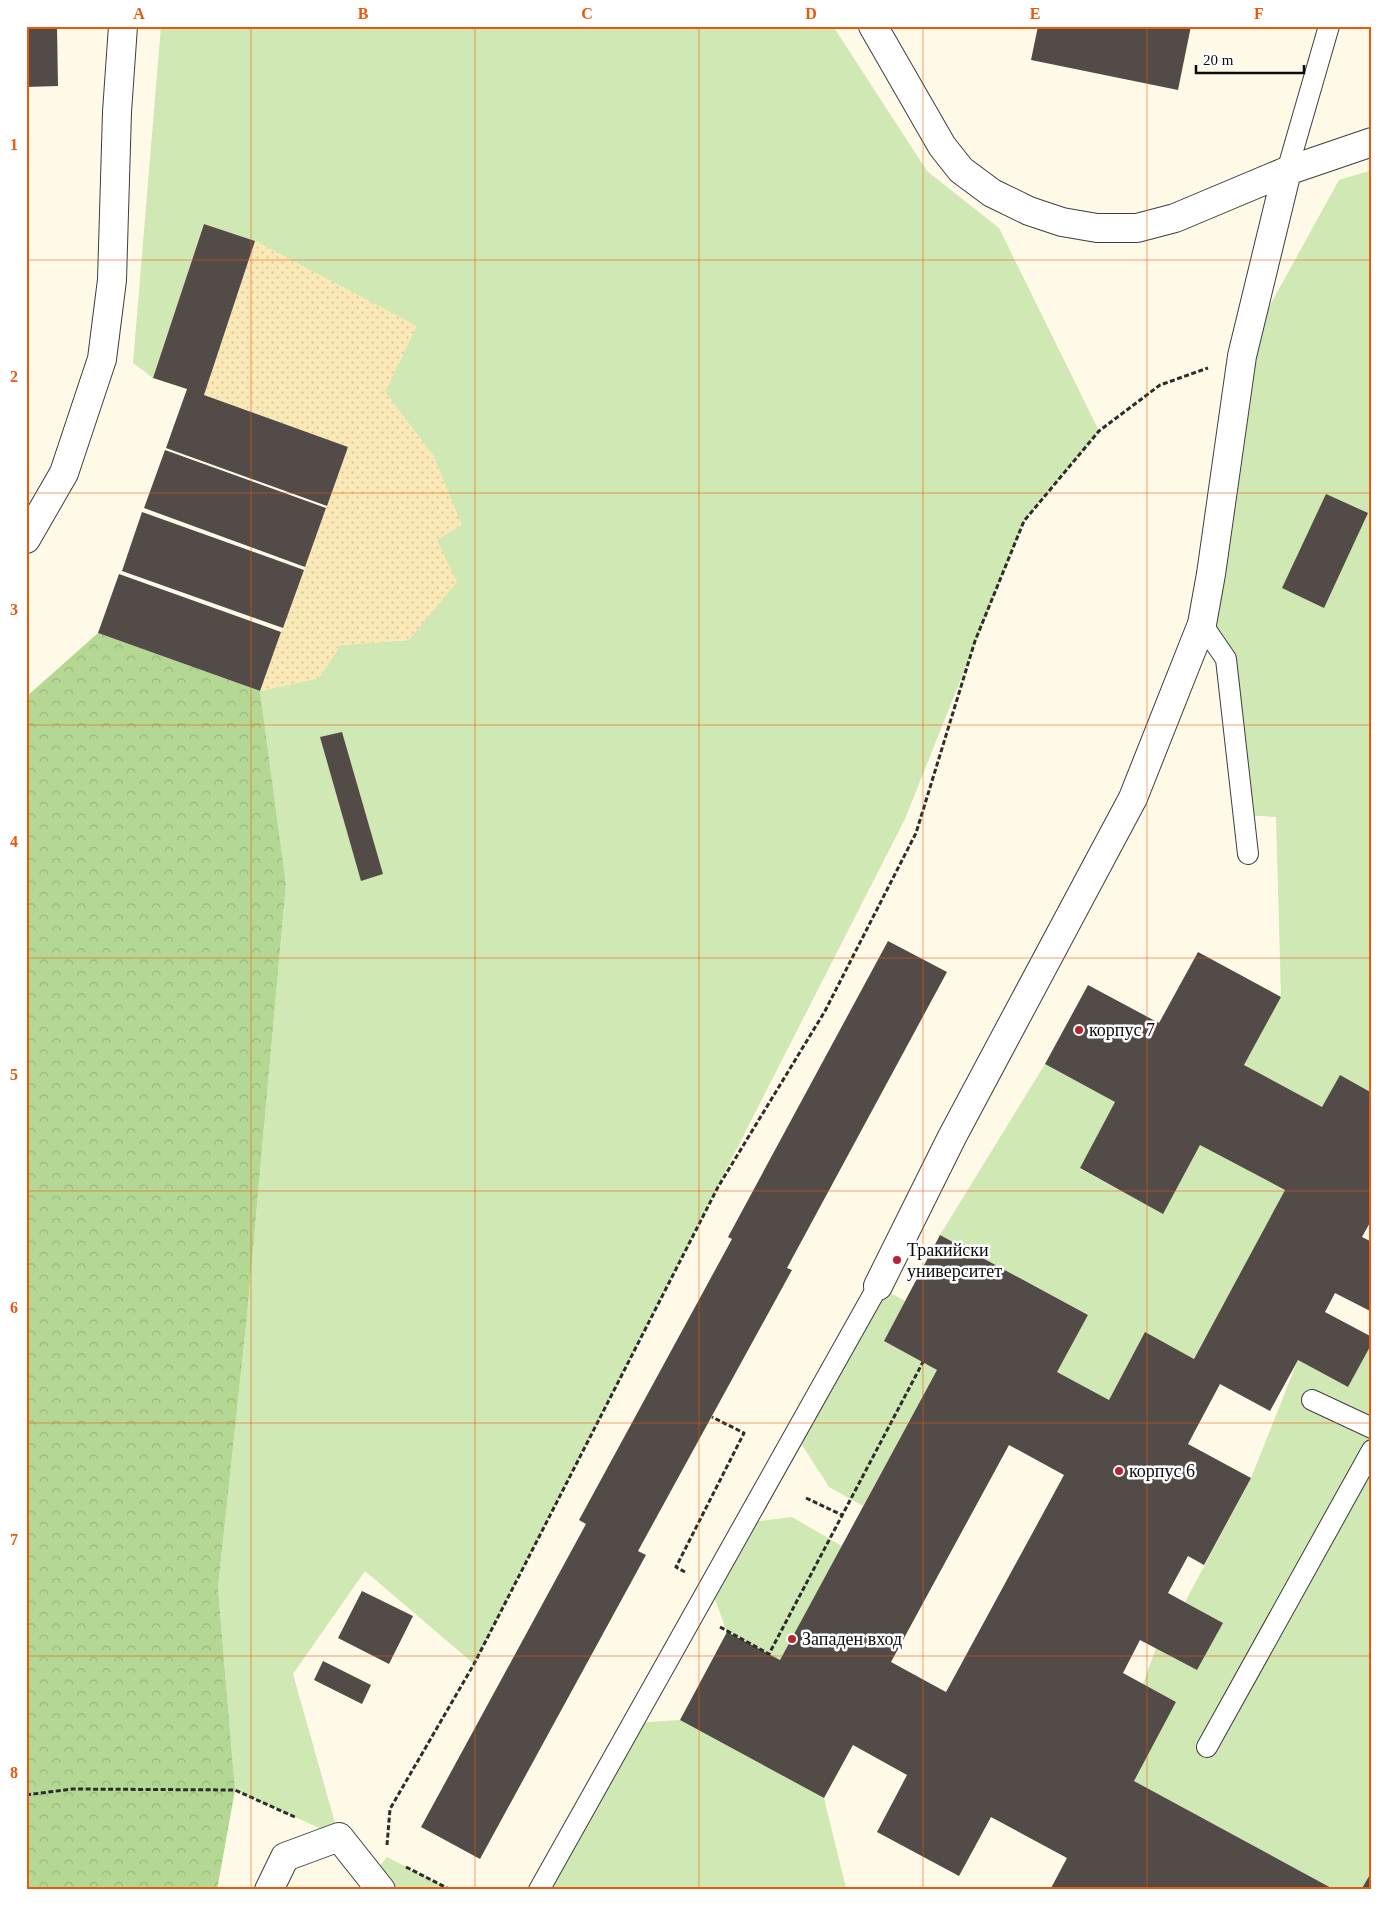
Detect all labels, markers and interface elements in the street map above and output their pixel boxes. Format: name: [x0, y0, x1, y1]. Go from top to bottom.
text: A: [133, 5, 145, 22]
text: B: [358, 5, 369, 22]
text: C: [581, 5, 593, 22]
text: D: [805, 5, 817, 22]
text: E: [1030, 5, 1040, 22]
text: F: [1254, 5, 1264, 22]
scale bar: [1196, 42, 1303, 74]
text: 20 m: [1203, 52, 1234, 68]
text: 1: [10, 136, 18, 153]
text: 2: [10, 368, 18, 385]
text: 3: [10, 601, 18, 618]
text: 4: [10, 833, 18, 850]
place label: корпус 7: [1089, 1020, 1155, 1040]
marker: корпус 7: [1073, 1024, 1085, 1036]
text: 5: [10, 1066, 18, 1083]
place label: Тракийски университет: [907, 1240, 1002, 1281]
marker: Тракийски университет: [891, 1254, 903, 1266]
text: 6: [10, 1299, 18, 1316]
place label: корпус 6: [1129, 1461, 1195, 1481]
marker: корпус 6: [1113, 1465, 1125, 1477]
text: 7: [10, 1531, 18, 1548]
place label: Западен вход: [802, 1629, 902, 1649]
marker: Западен вход: [786, 1633, 798, 1645]
text: 8: [10, 1764, 18, 1781]

